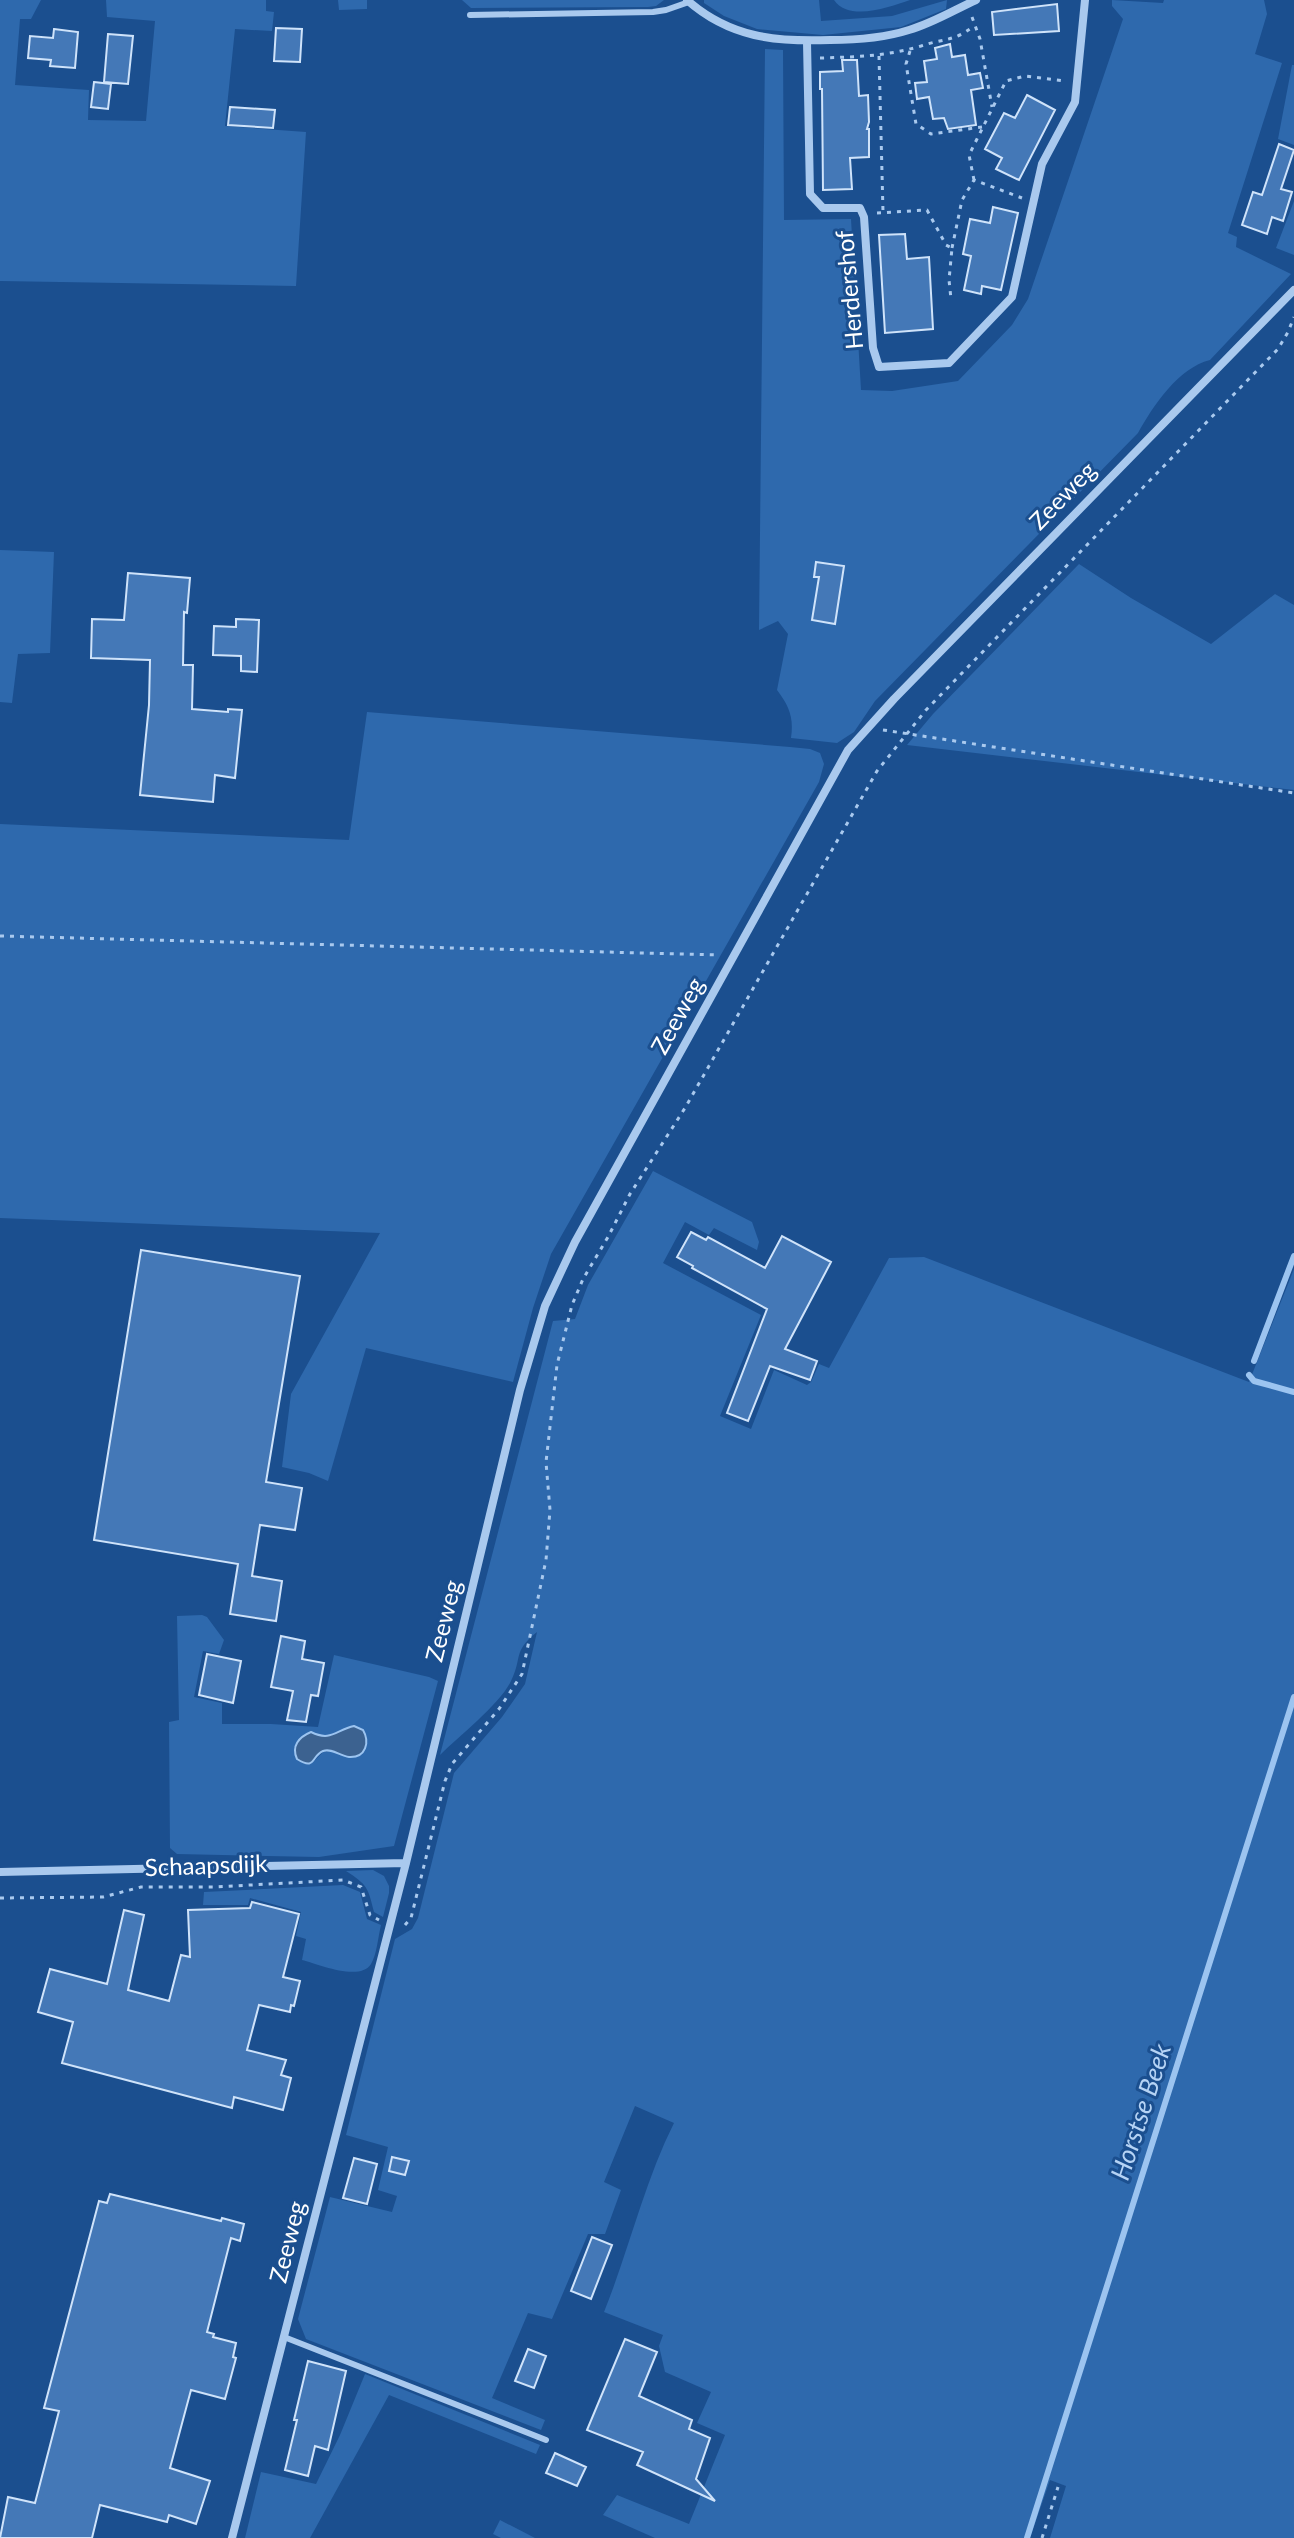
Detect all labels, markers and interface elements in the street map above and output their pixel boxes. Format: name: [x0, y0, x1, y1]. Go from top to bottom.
street label: Herdershof: [829, 229, 868, 351]
street label: Zeeweg: [1023, 455, 1101, 535]
street label: Zeeweg: [644, 972, 709, 1059]
street label: Zeeweg: [418, 1577, 467, 1664]
street label: Schaapsdijk: [144, 1848, 269, 1881]
water label: Horstse Beek: [1103, 2039, 1177, 2184]
street label: Zeeweg: [262, 2198, 311, 2285]

